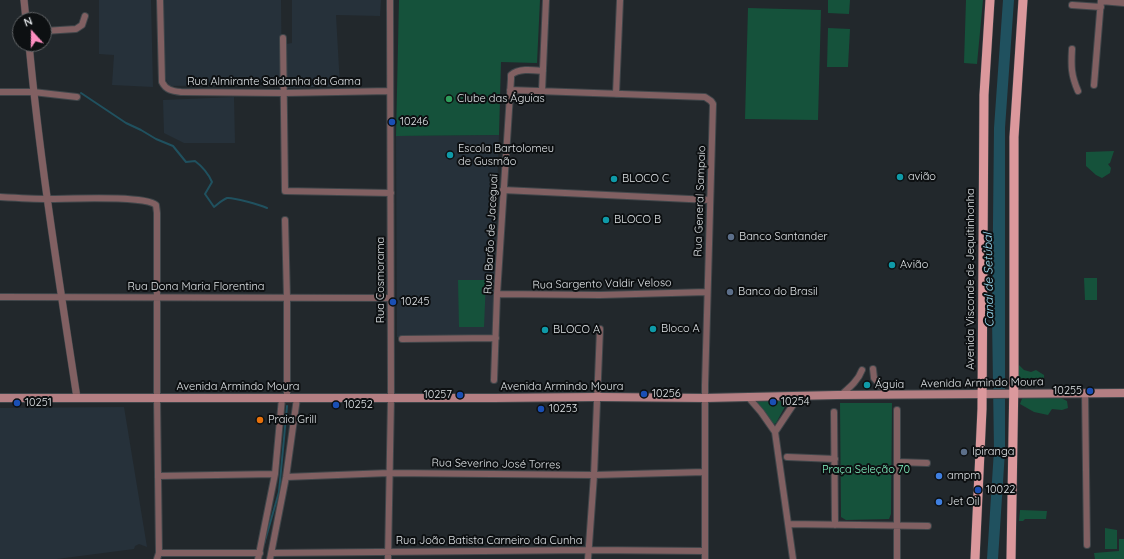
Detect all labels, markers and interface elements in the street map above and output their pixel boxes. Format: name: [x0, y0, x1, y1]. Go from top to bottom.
north arrow: [12, 12, 52, 52]
text: N: [22, 14, 34, 30]
street label: Rua Almirante Saldanha da Gama: [187, 75, 361, 89]
place label: Clube das Águias: [457, 92, 545, 106]
marker: Clube das Águias: [444, 94, 454, 104]
place label: 10246: [400, 115, 428, 129]
marker: 10246: [387, 117, 397, 127]
place label: Escola Bartolomeu de Gusmão: [458, 142, 554, 168]
street label: Rua General Sampaio: [691, 145, 709, 257]
marker: Escola Bartolomeu de Gusmão: [445, 150, 455, 160]
place label: avião: [908, 170, 936, 184]
place label: BLOCO C: [622, 172, 669, 186]
marker: avião: [895, 172, 905, 182]
street label: Rua Barão de Jaceguai: [481, 174, 501, 294]
marker: BLOCO C: [609, 174, 619, 184]
street label: Avenida Visconde de Jequitinhonha: [964, 188, 978, 370]
place label: BLOCO B: [614, 213, 661, 227]
marker: BLOCO B: [601, 215, 611, 225]
place label: Banco Santander: [739, 230, 828, 244]
marker: Banco Santander: [726, 232, 736, 242]
water label: Canal de Setúbal: [981, 233, 997, 327]
street label: Rua Cosmorama: [374, 237, 388, 323]
place label: Avião: [900, 258, 928, 272]
marker: Avião: [887, 260, 897, 270]
street label: Rua Sargento Valdir Veloso: [532, 276, 672, 292]
street label: Rua Dona Maria Florentina: [128, 280, 264, 294]
place label: Banco do Brasil: [738, 285, 818, 299]
marker: Banco do Brasil: [725, 287, 735, 297]
place label: 10245: [401, 295, 429, 309]
marker: 10245: [388, 297, 398, 307]
place label: Bloco A: [661, 322, 700, 336]
place label: BLOCO A: [553, 323, 600, 337]
marker: Bloco A: [648, 324, 658, 334]
marker: BLOCO A: [540, 325, 550, 335]
street label: Avenida Armindo Moura: [920, 375, 1044, 391]
place label: Águia: [875, 378, 904, 392]
street label: Avenida Armindo Moura: [176, 380, 300, 394]
street label: Avenida Armindo Moura: [500, 380, 624, 394]
marker: Águia: [862, 380, 872, 390]
place label: 10255: [1053, 384, 1082, 398]
marker: 10255: [1085, 386, 1095, 396]
place label: 10256: [652, 387, 681, 401]
place label: 10257: [424, 388, 452, 402]
marker: 10256: [639, 389, 649, 399]
marker: 10257: [455, 390, 465, 400]
place label: 10254: [781, 395, 810, 409]
place label: 10251: [25, 396, 52, 410]
marker: 10254: [768, 397, 778, 407]
marker: 10251: [12, 398, 22, 408]
place label: 10252: [344, 398, 373, 412]
marker: 10252: [331, 400, 341, 410]
place label: 10253: [549, 402, 577, 416]
marker: 10253: [536, 404, 546, 414]
place label: Praia Grill: [268, 413, 317, 427]
marker: Praia Grill: [255, 415, 265, 425]
place label: Ipiranga: [972, 445, 1014, 459]
marker: Ipiranga: [959, 447, 969, 457]
street label: Rua Severino José Torres: [431, 456, 561, 472]
park label: Praça Seleção 70: [822, 463, 910, 477]
place label: ampm: [947, 469, 980, 483]
marker: ampm: [934, 471, 944, 481]
place label: 10022: [986, 483, 1015, 497]
marker: 10022: [973, 485, 983, 495]
place label: Jet Oil: [947, 495, 980, 509]
marker: Jet Oil: [934, 497, 944, 507]
street label: Rua João Batista Carneiro da Cunha: [396, 534, 582, 548]

